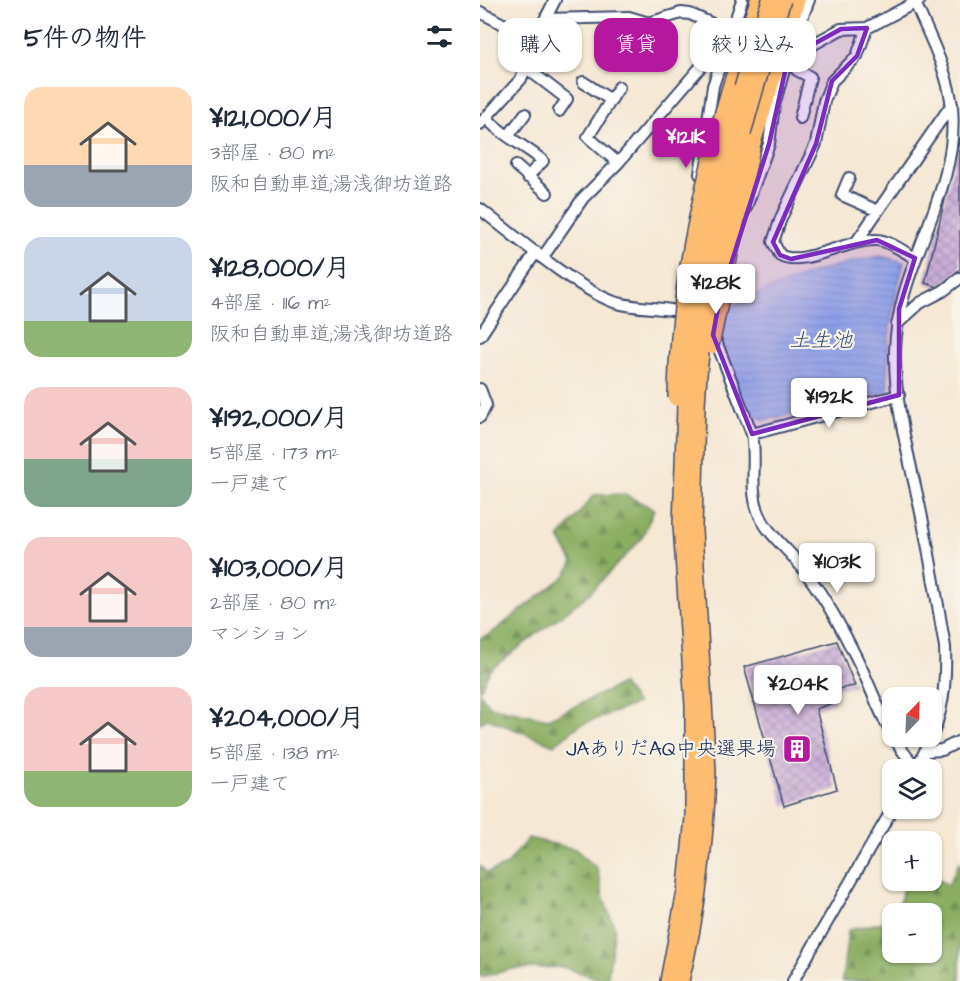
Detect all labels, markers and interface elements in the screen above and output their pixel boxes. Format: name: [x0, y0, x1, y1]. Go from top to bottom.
chip: 購入: [498, 18, 582, 72]
chip: 賃貸: [594, 18, 678, 72]
chip: 絞り込み: [690, 18, 816, 72]
text: 5件の物件: [24, 20, 146, 56]
icon: filters: [423, 20, 456, 53]
text: ¥121,000/月: [210, 100, 337, 136]
icon: home: [72, 111, 144, 183]
pin: ¥121K: [644, 118, 728, 169]
text: ¥121K: [666, 123, 706, 151]
text: 3部屋 · 80 m²: [210, 139, 336, 167]
text: 阪和自動車道;湯浅御坊道路: [210, 170, 452, 198]
text: ¥128,000/月: [210, 250, 351, 286]
icon: home: [72, 261, 144, 333]
pin: ¥128K: [674, 264, 758, 315]
text: ¥128K: [691, 269, 741, 297]
text: 4部屋 · 116 m²: [210, 289, 331, 317]
text: 阪和自動車道;湯浅御坊道路: [210, 320, 452, 348]
water label: 土生池: [790, 326, 853, 355]
pin: ¥192K: [787, 378, 871, 429]
text: ¥192K: [805, 383, 853, 411]
text: ¥192,000/月: [210, 400, 349, 436]
icon: home: [72, 411, 144, 483]
text: 5部屋 · 173 m²: [210, 439, 339, 467]
text: 一戸建て: [210, 470, 290, 498]
pin: ¥103K: [795, 543, 879, 594]
text: ¥103K: [813, 548, 861, 576]
text: ¥103,000/月: [210, 550, 349, 586]
icon: home: [72, 561, 144, 633]
text: 2部屋 · 80 m²: [210, 589, 337, 617]
text: マンション: [210, 620, 309, 648]
pin: ¥204K: [756, 665, 840, 716]
text: ¥204K: [768, 670, 828, 698]
north arrow: [882, 687, 942, 747]
map controls: [882, 687, 942, 963]
text: ¥204,000/月: [210, 700, 365, 736]
icon: home: [72, 711, 144, 783]
building icon: JAありだAQ中央選果場: [781, 733, 813, 765]
place label: JAありだAQ中央選果場: [566, 735, 776, 763]
text: 5部屋 · 138 m²: [210, 739, 340, 767]
button: layers: [882, 759, 942, 819]
text: 一戸建て: [210, 770, 290, 798]
button: +: [882, 831, 942, 891]
button: −: [882, 903, 942, 963]

